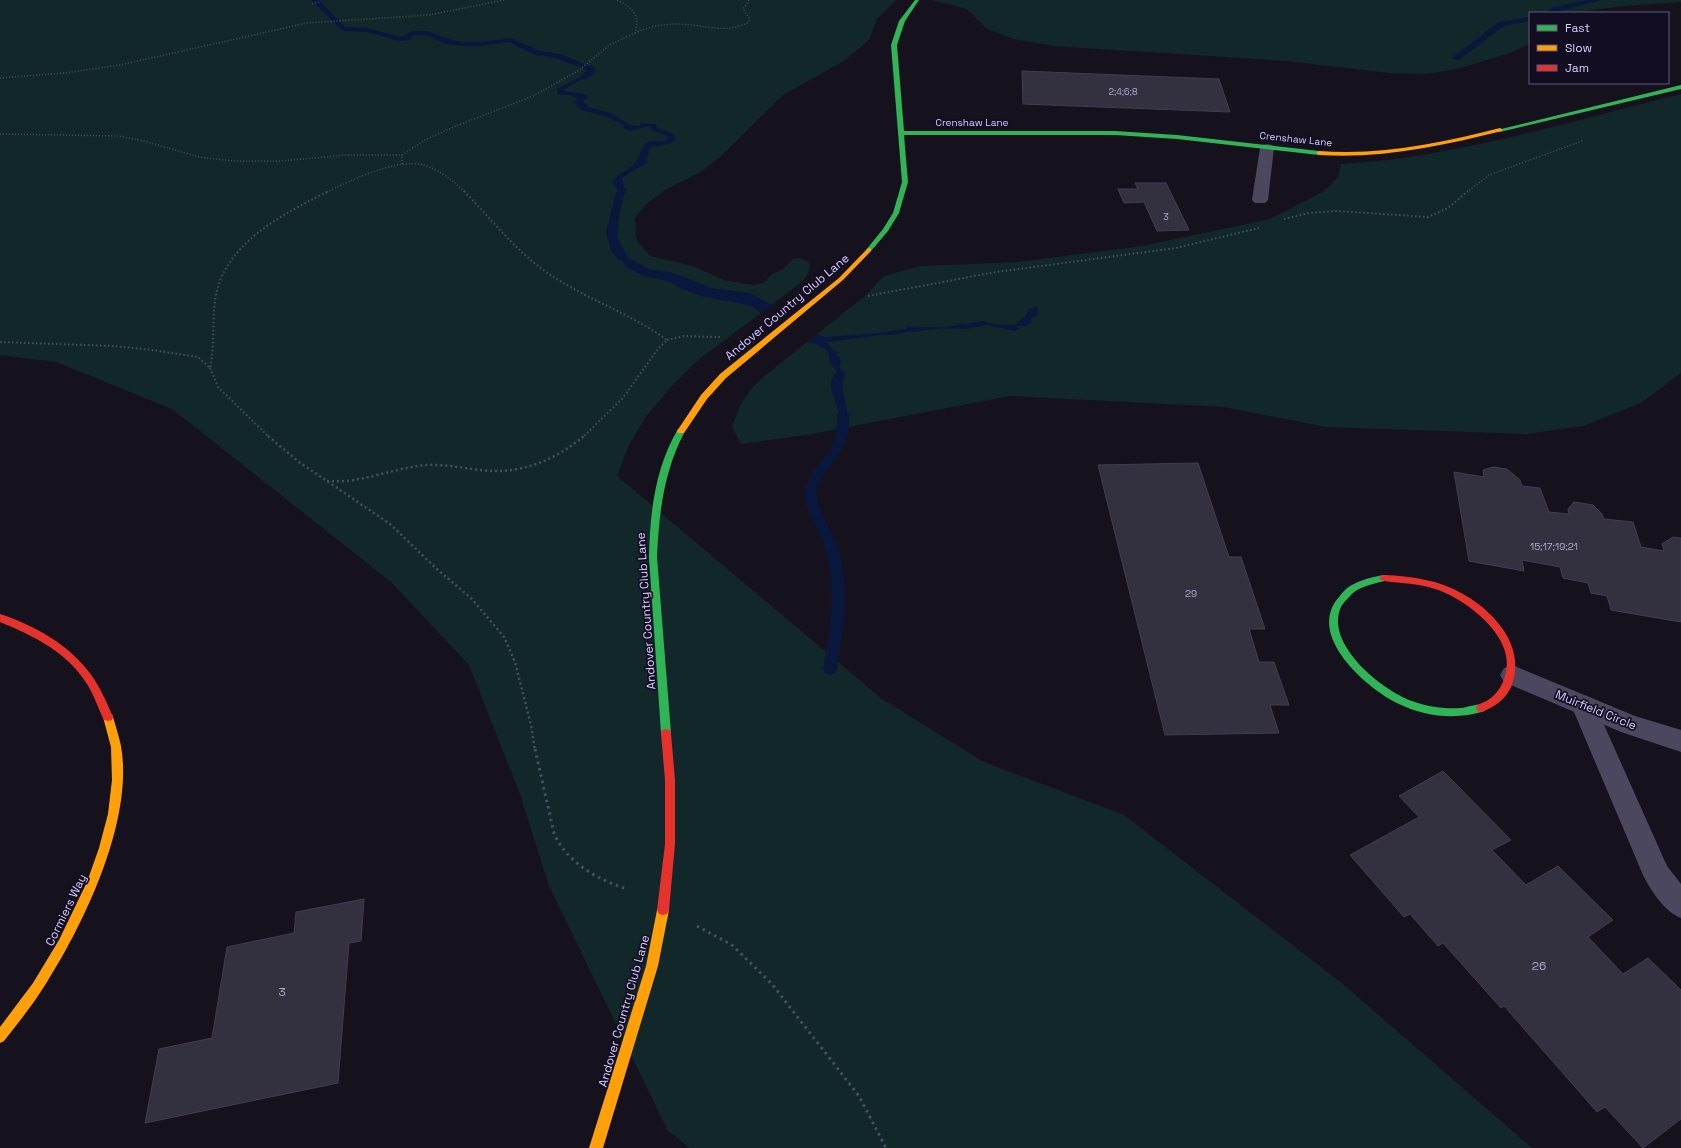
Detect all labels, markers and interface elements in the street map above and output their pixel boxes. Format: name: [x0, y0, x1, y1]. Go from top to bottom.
legend: [1529, 12, 1669, 84]
text: Fast: [1565, 20, 1590, 36]
text: Slow: [1565, 40, 1592, 56]
text: Jam: [1565, 60, 1589, 76]
house number: 2;4;6;8: [1109, 86, 1138, 98]
street label: Crenshaw Lane: [936, 116, 1009, 129]
street label: Crenshaw Lane: [1259, 129, 1333, 149]
house number: 3: [1163, 211, 1169, 223]
street label: Andover Country Club Lane: [721, 250, 853, 364]
street label: Andover Country Club Lane: [633, 532, 659, 690]
house number: 15;17;19;21: [1530, 540, 1578, 553]
house number: 29: [1185, 587, 1197, 600]
street label: Muirfield Circle: [1553, 686, 1639, 734]
street label: Cormiers Way: [42, 871, 90, 949]
street label: Andover Country Club Lane: [595, 933, 653, 1089]
house number: 26: [1532, 958, 1546, 974]
house number: 3: [278, 984, 286, 1000]

